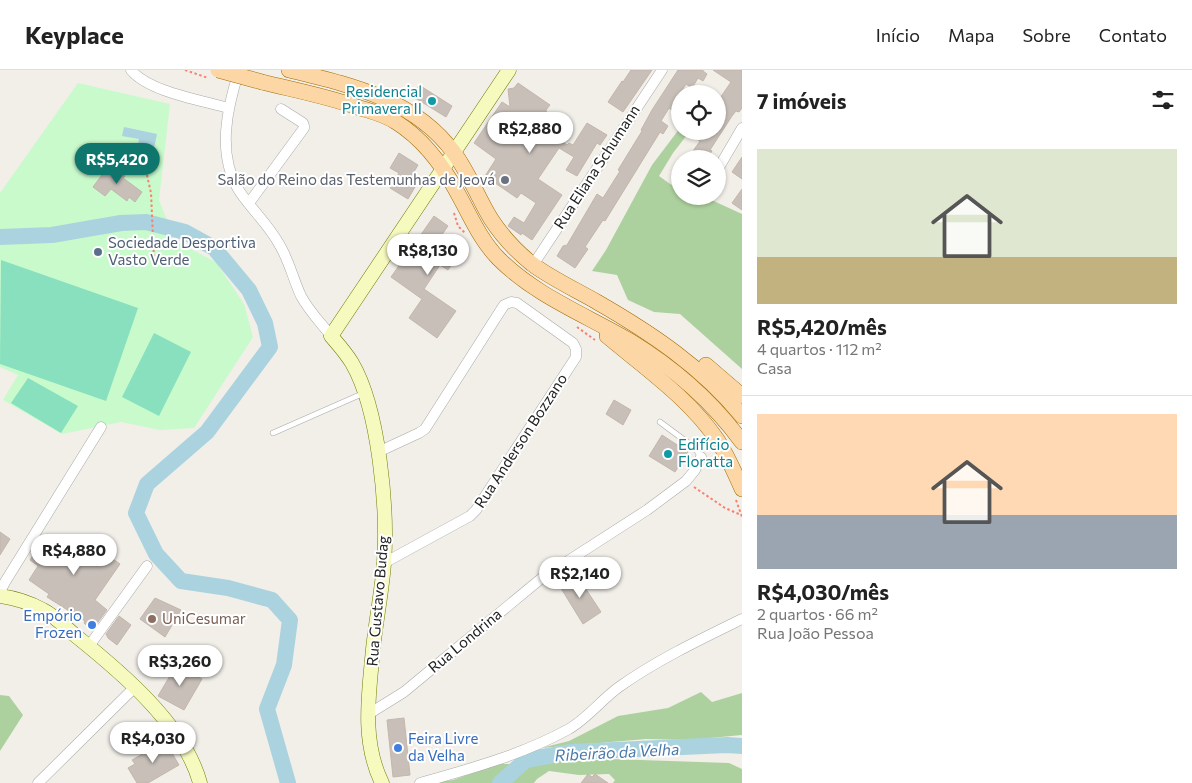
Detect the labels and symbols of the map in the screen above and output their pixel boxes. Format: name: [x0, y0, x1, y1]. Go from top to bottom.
place label: Residencial Primavera II: [342, 82, 422, 117]
marker: Residencial Primavera II: [426, 95, 438, 107]
street label: Rua Eliana Schumann: [549, 101, 643, 232]
pin: R$2,880: [484, 112, 576, 154]
pin: R$5,420: [71, 142, 163, 185]
place label: Salão do Reino das Testemunhas de Jeová: [217, 170, 495, 188]
marker: Salão do Reino das Testemunhas de Jeová: [499, 174, 511, 186]
place label: Sociedade Desportiva Vasto Verde: [108, 233, 256, 268]
pin: R$8,130: [382, 234, 474, 276]
marker: Sociedade Desportiva Vasto Verde: [92, 246, 104, 258]
street label: Rua Anderson Bozzano: [470, 370, 570, 511]
place label: Edifício Floratta: [678, 435, 733, 470]
marker: Edifício Floratta: [662, 448, 674, 460]
pin: R$4,880: [28, 534, 120, 576]
street label: Rua Gustavo Budag: [362, 535, 392, 667]
pin: R$2,140: [534, 556, 626, 599]
street label: Rua Londrina: [424, 604, 505, 676]
place label: Empório Frozen: [23, 606, 82, 641]
place label: UniCesumar: [162, 609, 246, 627]
marker: UniCesumar: [146, 613, 158, 625]
marker: Empório Frozen: [86, 619, 98, 631]
pin: R$3,260: [134, 644, 226, 687]
pin: R$4,030: [107, 722, 199, 764]
place label: Feira Livre da Velha: [408, 729, 478, 764]
water label: Ribeirão da Velha: [554, 739, 680, 764]
marker: Feira Livre da Velha: [392, 742, 404, 754]

